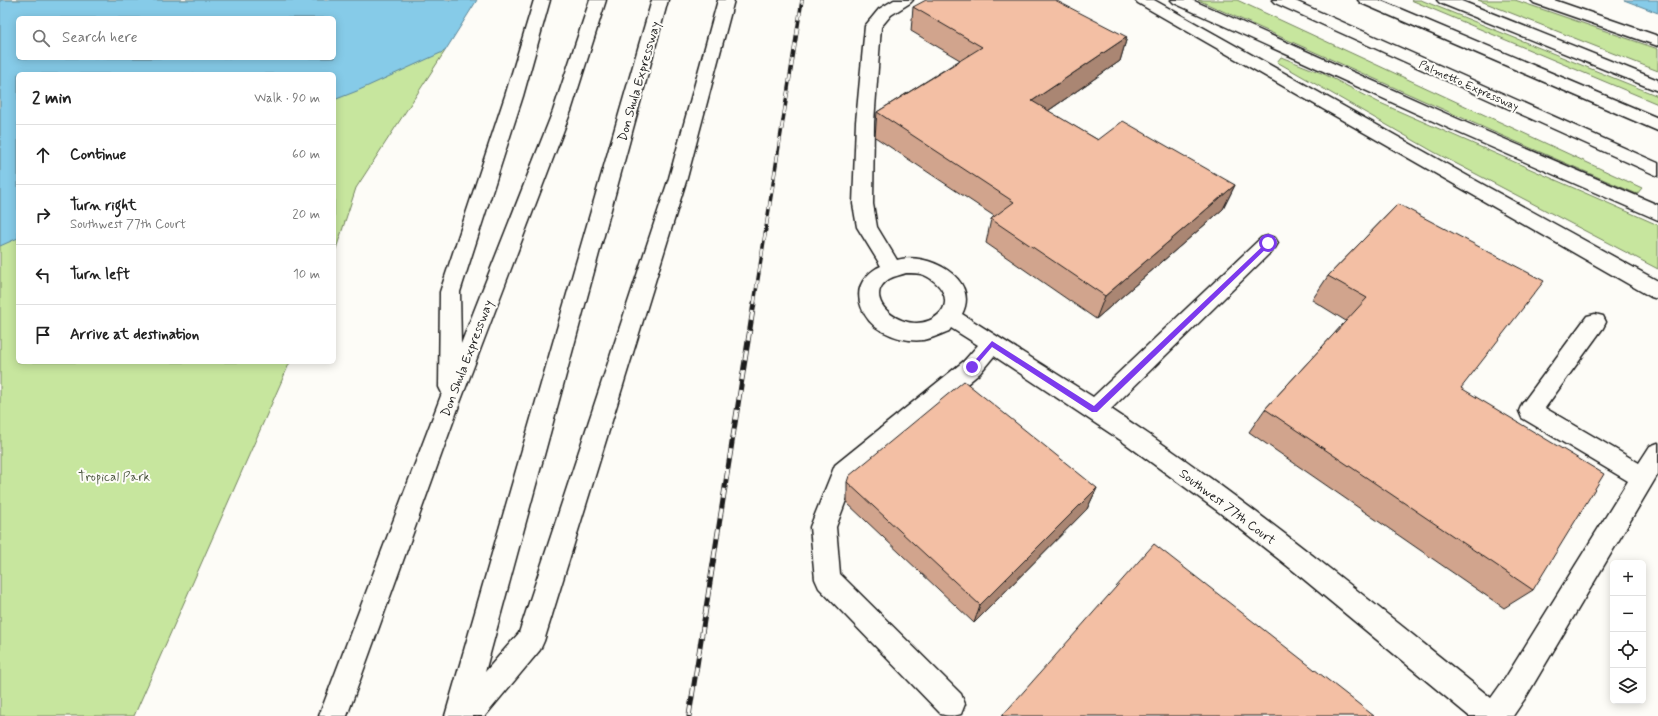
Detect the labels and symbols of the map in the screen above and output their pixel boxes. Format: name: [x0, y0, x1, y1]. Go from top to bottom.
street label: Don Shula Expressway: [614, 20, 665, 143]
street label: Palmetto Expressway: [1417, 58, 1521, 114]
route start: [1259, 234, 1277, 252]
street label: Don Shula Expressway: [437, 298, 498, 419]
route end: [963, 358, 981, 376]
street label: Southwest 77th Court: [1176, 465, 1279, 549]
park label: Tropical Park: [78, 469, 151, 486]

